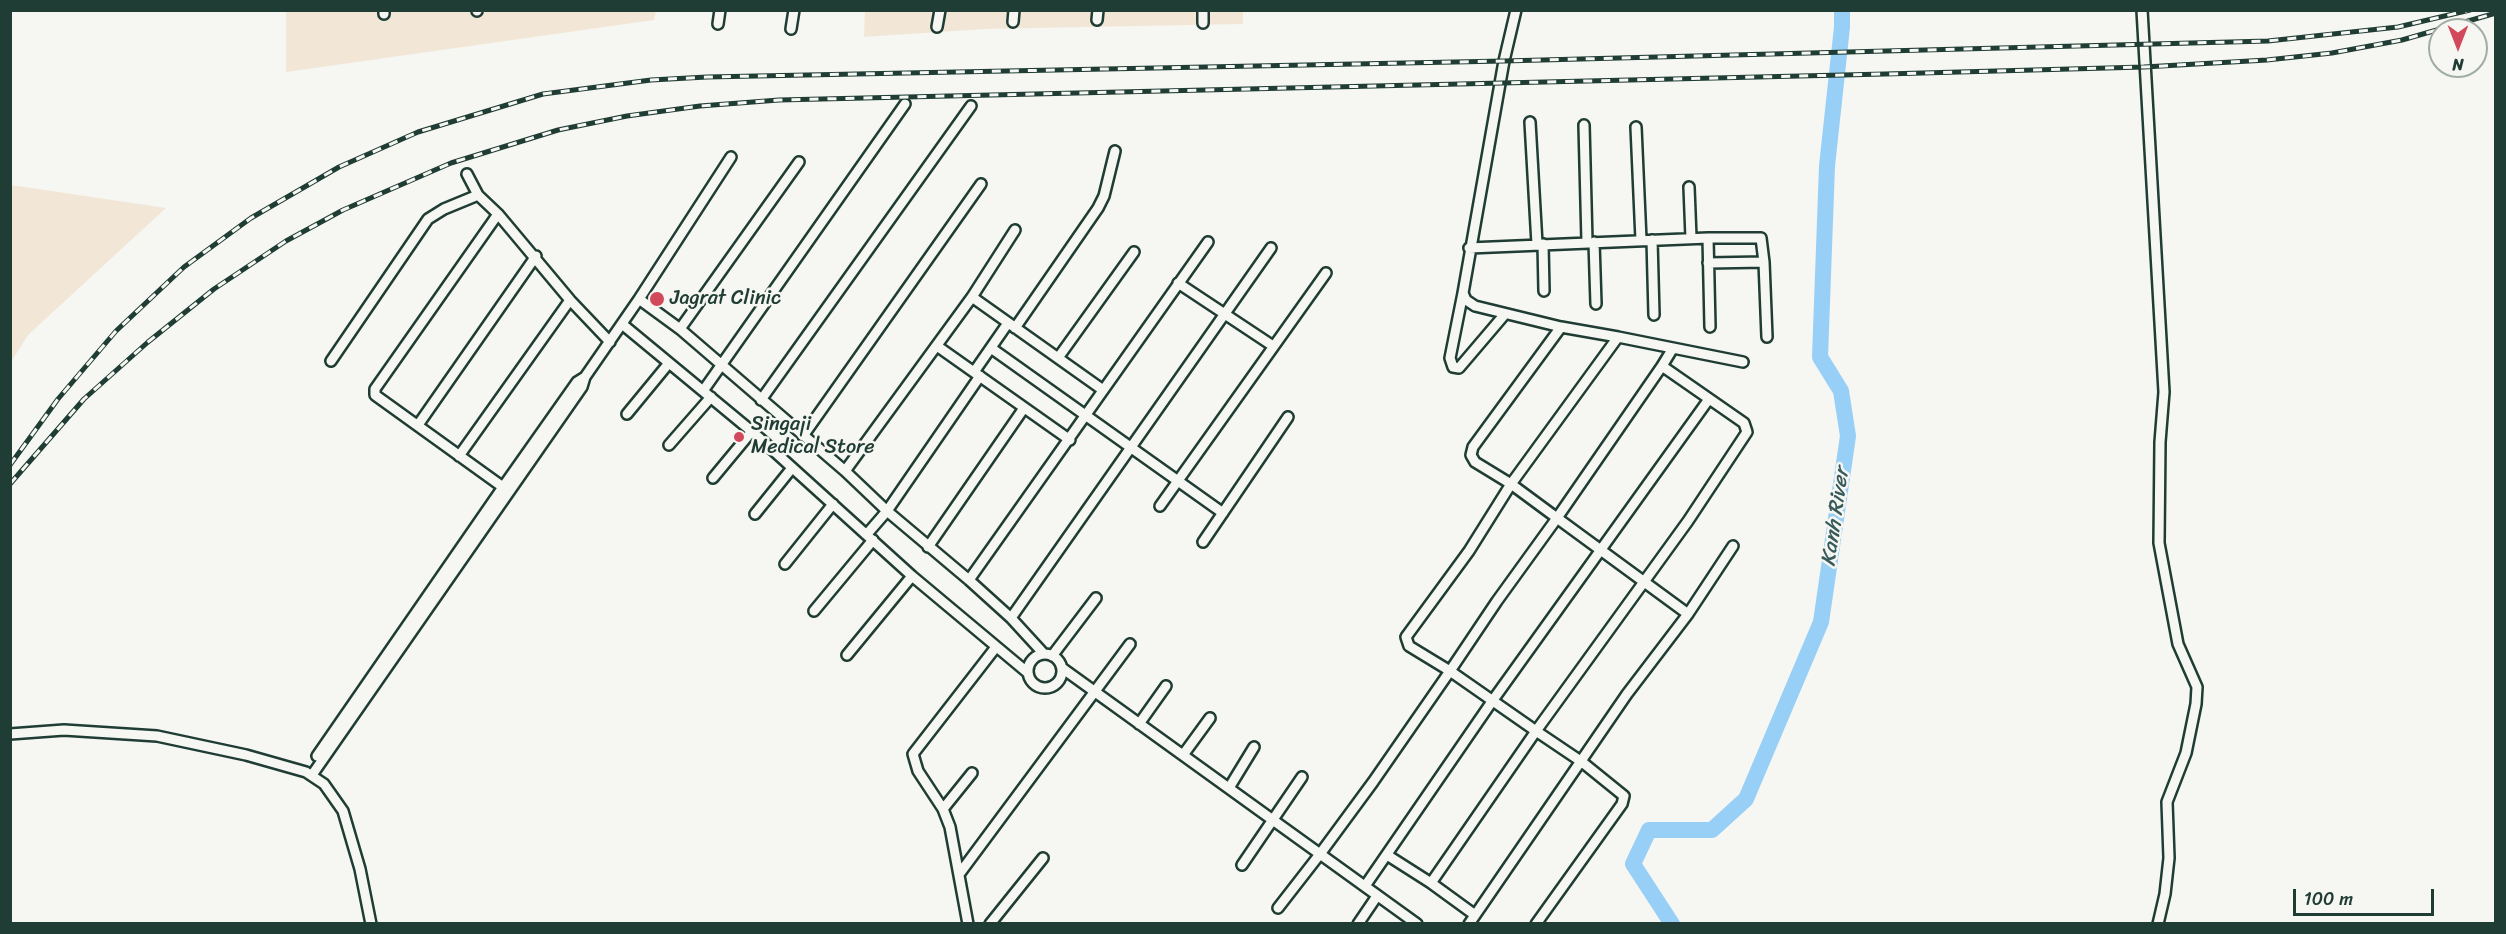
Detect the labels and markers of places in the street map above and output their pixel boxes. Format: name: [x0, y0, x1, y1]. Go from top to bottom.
place label: Jagrat Clinic: [670, 287, 781, 311]
marker: Jagrat Clinic: [648, 290, 666, 308]
place label: Singaji Medical Store: [751, 413, 875, 460]
marker: Singaji Medical Store: [732, 430, 746, 444]

